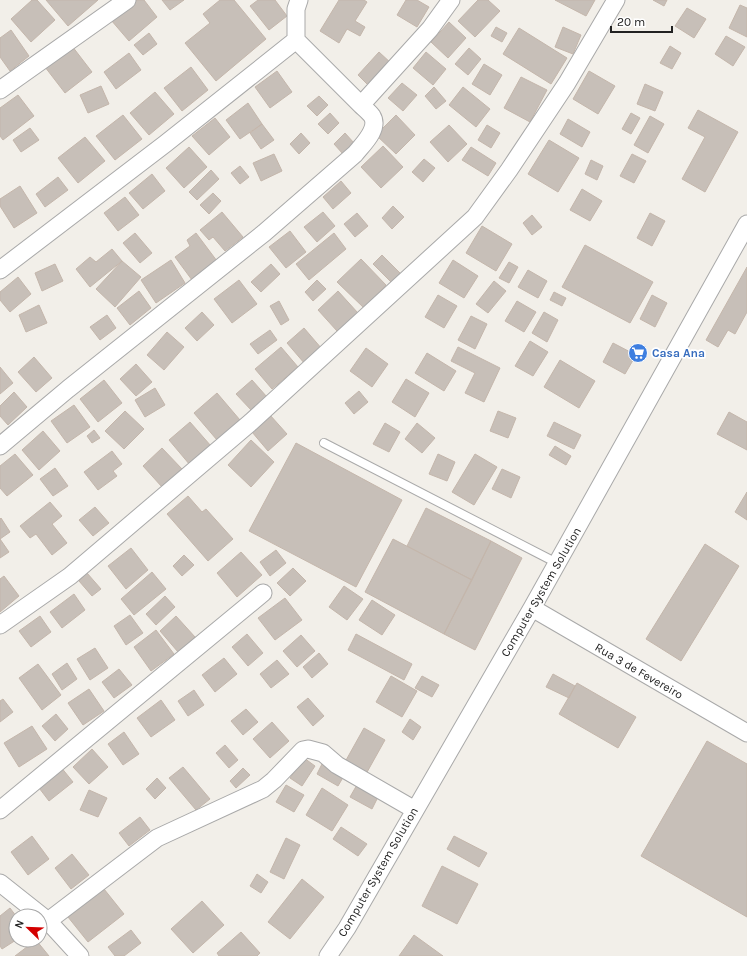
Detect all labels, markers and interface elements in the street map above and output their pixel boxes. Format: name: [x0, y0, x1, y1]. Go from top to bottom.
scale bar: [611, 8, 672, 34]
text: 20 m: [617, 15, 645, 29]
supermarket icon: Casa Ana: [627, 342, 649, 364]
place label: Casa Ana: [652, 346, 705, 360]
street label: Computer System Solution: [498, 525, 584, 659]
street label: Rua 3 de Fevereiro: [592, 640, 686, 702]
street label: Computer System Solution: [335, 805, 421, 939]
north arrow: [8, 908, 48, 948]
text: N: [12, 918, 27, 930]

